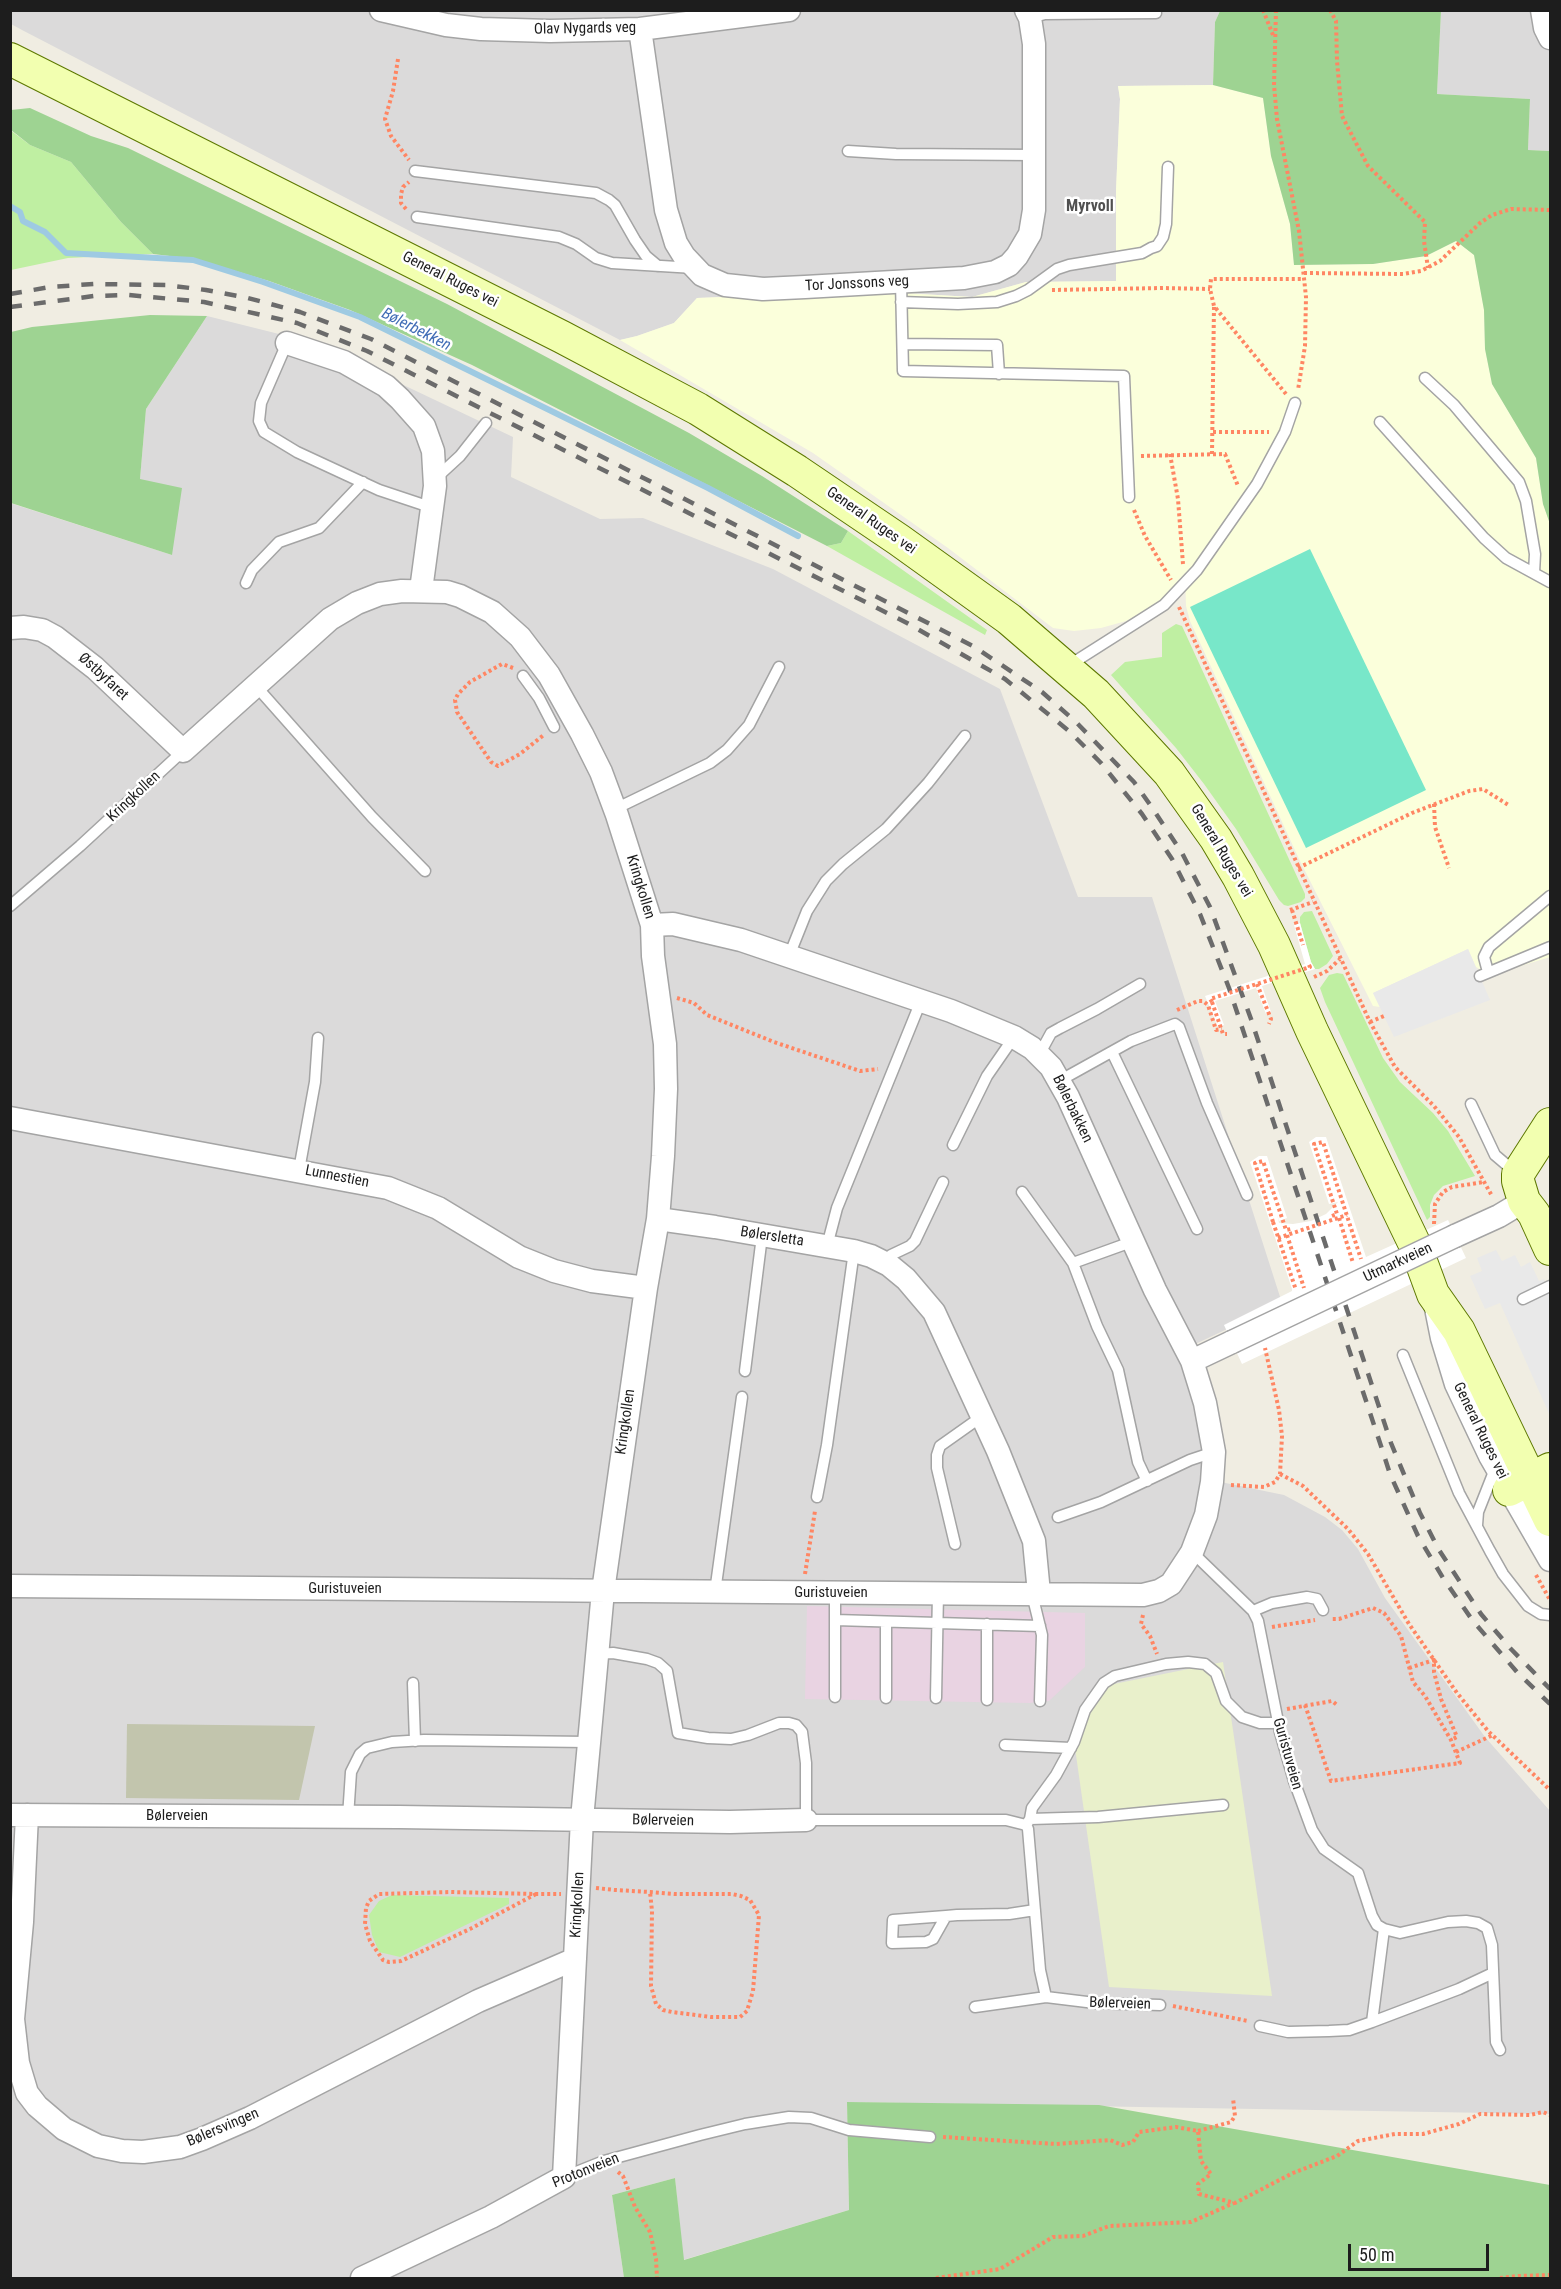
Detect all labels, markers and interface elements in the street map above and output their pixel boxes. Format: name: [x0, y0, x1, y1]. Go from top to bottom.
street label: Olav Nygards veg: [534, 19, 636, 39]
district label: Myrvoll: [1066, 197, 1114, 217]
street label: General Ruges vei: [399, 248, 501, 312]
street label: Tor Jonssons veg: [805, 272, 909, 296]
water label: Bølerbekken: [378, 304, 454, 356]
street label: General Ruges vei: [823, 483, 919, 559]
street label: Østbyfaret: [74, 649, 132, 705]
street label: Kringkollen: [104, 768, 164, 826]
street label: General Ruges vei: [1186, 801, 1256, 901]
street label: Kringkollen: [622, 853, 658, 921]
street label: Bølerbakken: [1048, 1072, 1096, 1146]
street label: Lunnestien: [304, 1162, 370, 1192]
street label: Bølersletta: [739, 1223, 805, 1251]
street label: Utmarkveien: [1361, 1239, 1435, 1287]
street label: General Ruges vei: [1449, 1380, 1511, 1482]
street label: Kringkollen: [612, 1388, 640, 1456]
street label: Guristuveien: [308, 1580, 382, 1598]
street label: Guristuveien: [794, 1584, 868, 1602]
street label: Guristuveien: [1268, 1716, 1306, 1792]
street label: Bølerveien: [146, 1807, 208, 1825]
street label: Bølerveien: [632, 1811, 694, 1831]
street label: Kringkollen: [567, 1871, 589, 1939]
street label: Bølerveien: [1089, 1994, 1151, 2014]
street label: Bølersvingen: [184, 2105, 262, 2151]
street label: Protonveien: [550, 2149, 622, 2193]
scale bar: [1351, 2232, 1492, 2270]
text: 50 m: [1359, 2244, 1394, 2265]

